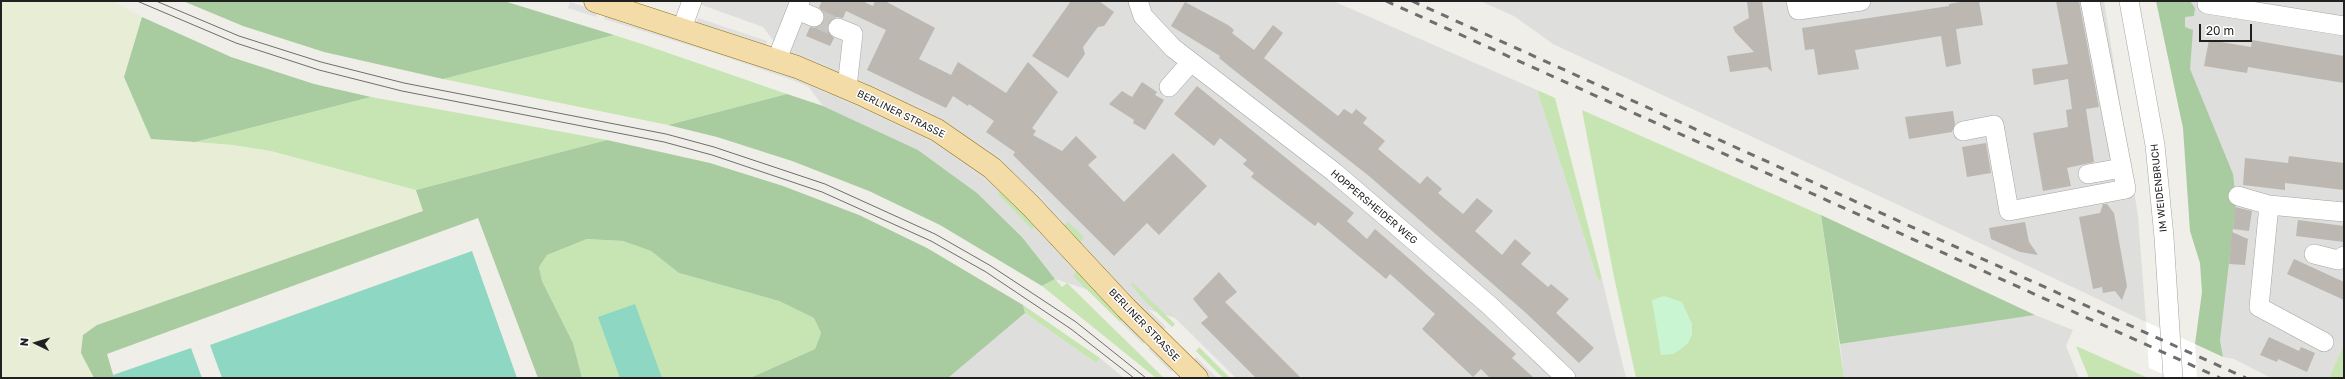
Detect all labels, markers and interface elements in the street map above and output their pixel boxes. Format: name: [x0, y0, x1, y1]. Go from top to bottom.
scale bar: [2201, 16, 2254, 42]
text: 20 m: [2206, 23, 2234, 38]
street label: BERLINER STRASSE: [855, 88, 947, 140]
street label: IM WEIDENBRUCH: [2148, 143, 2170, 233]
street label: HOPPERSHEIDER WEG: [1328, 167, 1420, 247]
street label: BERLINER STRASSE: [1106, 286, 1182, 364]
north arrow: [16, 323, 56, 363]
text: N: [17, 337, 30, 347]

